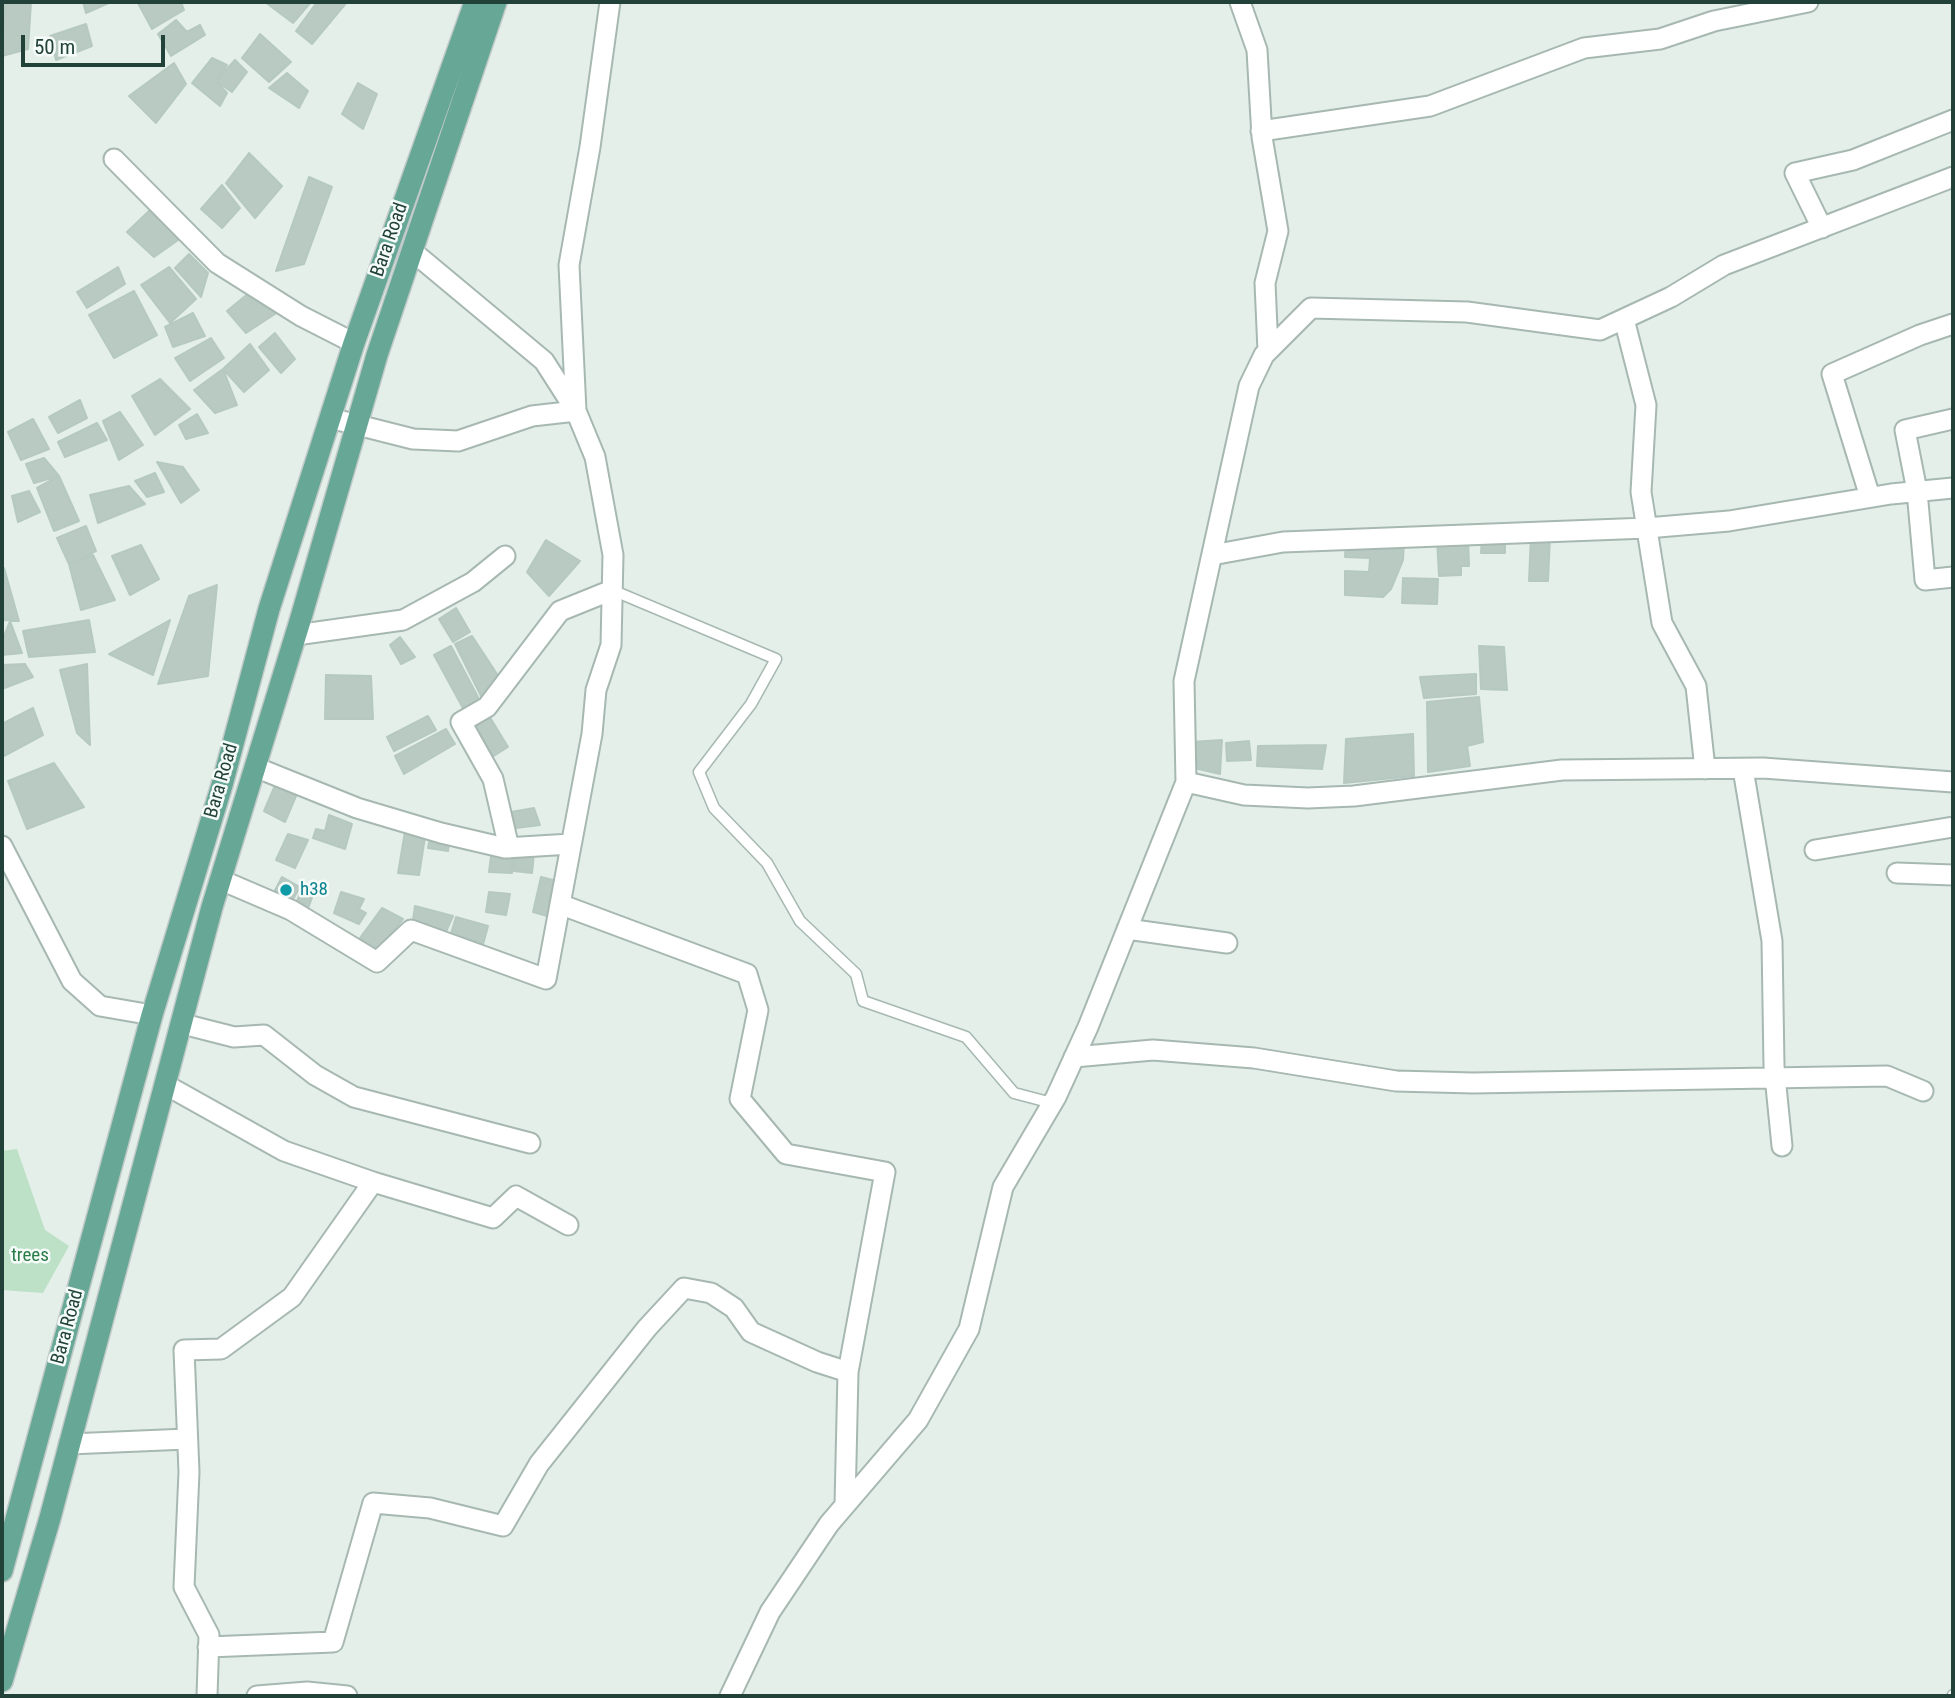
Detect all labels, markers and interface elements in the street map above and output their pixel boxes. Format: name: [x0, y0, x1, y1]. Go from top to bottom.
scale bar: [24, 21, 168, 65]
text: 50 m: [34, 35, 75, 59]
street label: Bara Road: [367, 200, 413, 280]
street label: Bara Road: [200, 741, 244, 821]
place label: h38: [300, 879, 328, 901]
marker: h38: [278, 882, 294, 898]
park label: trees: [11, 1245, 49, 1267]
street label: Bara Road: [47, 1287, 89, 1367]

